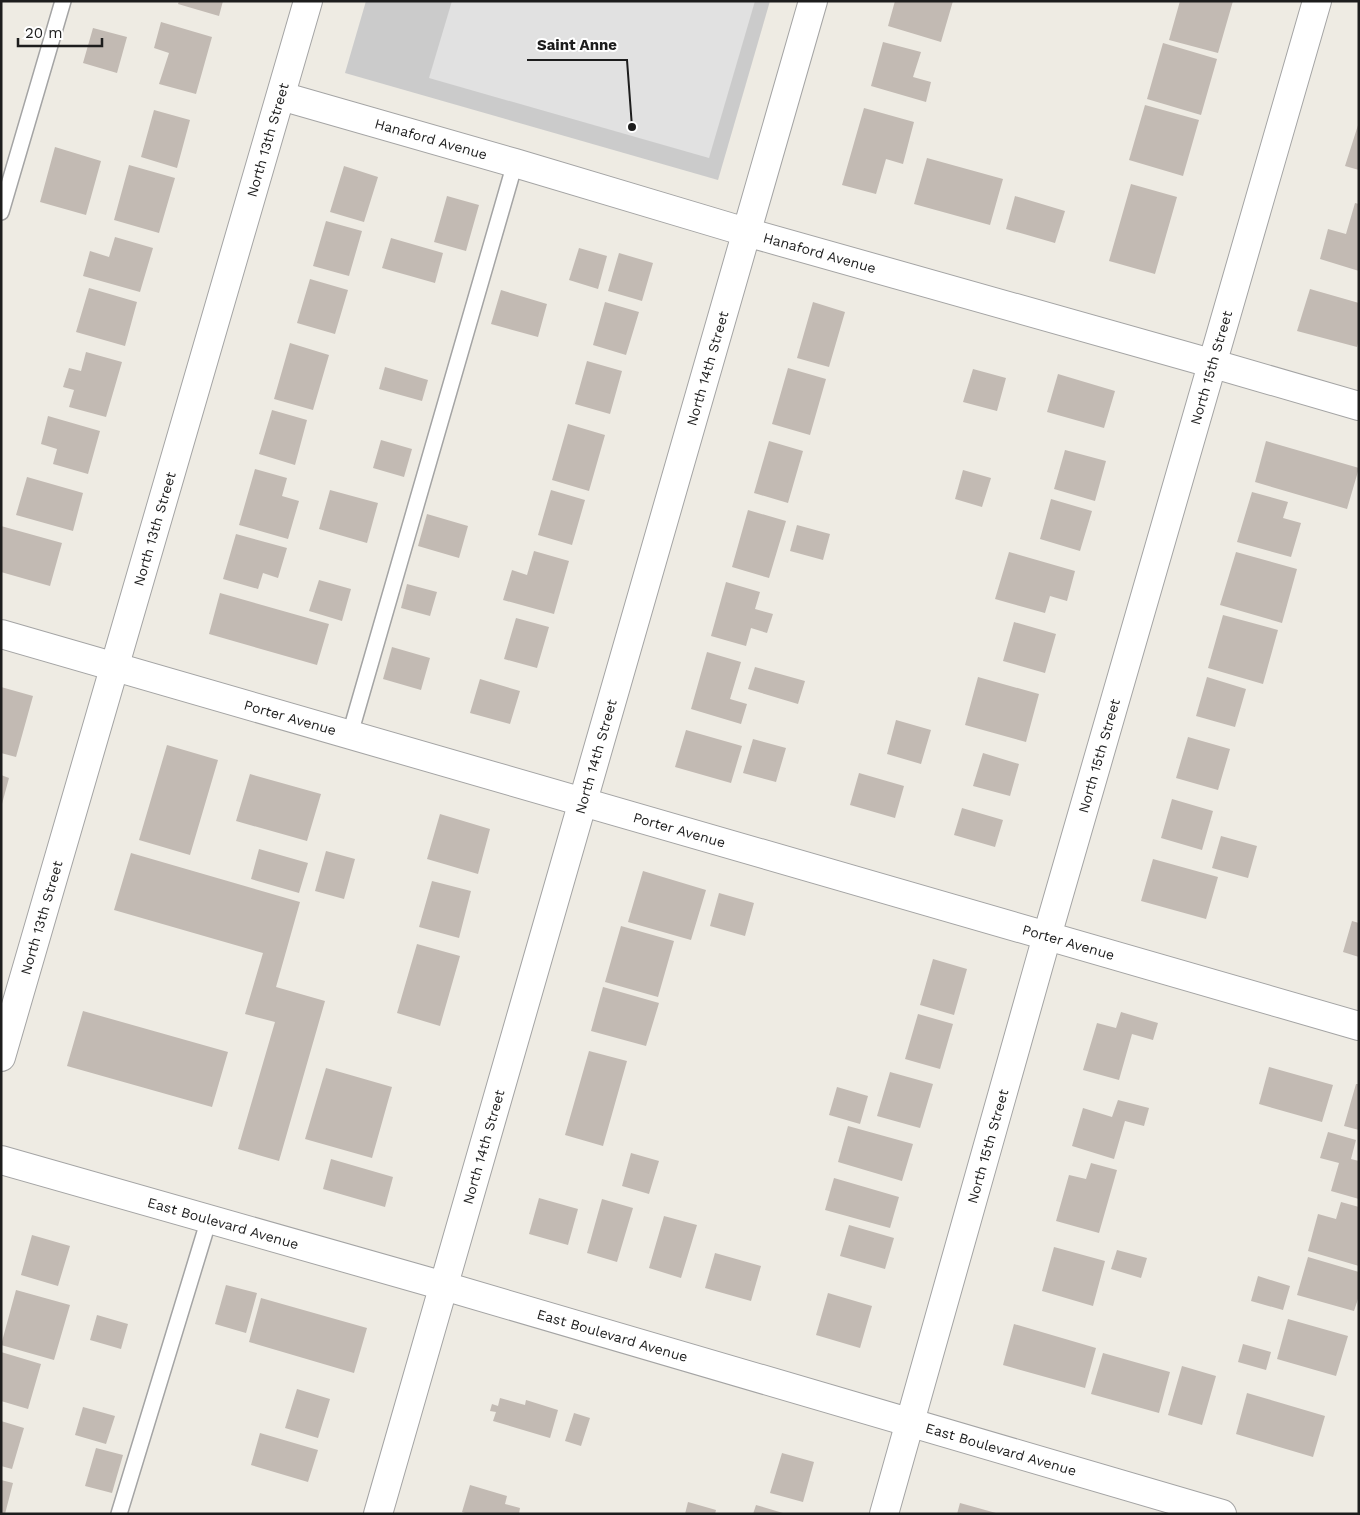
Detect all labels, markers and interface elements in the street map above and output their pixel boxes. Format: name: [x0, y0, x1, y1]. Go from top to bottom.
scale bar: [18, 15, 101, 47]
text: 20 m: [25, 24, 63, 42]
callout: Saint Anne: [527, 30, 627, 60]
text: Saint Anne: [537, 36, 617, 54]
street label: North 13th Street: [243, 81, 292, 199]
street label: Hanaford Avenue: [373, 115, 489, 163]
street label: Hanaford Avenue: [761, 229, 878, 276]
street label: North 14th Street: [683, 309, 731, 428]
street label: North 15th Street: [1187, 309, 1235, 427]
street label: North 13th Street: [130, 470, 179, 588]
street label: Porter Avenue: [242, 697, 338, 738]
street label: North 14th Street: [572, 697, 620, 816]
street label: North 15th Street: [1075, 697, 1123, 815]
street label: Porter Avenue: [631, 809, 727, 851]
street label: North 13th Street: [17, 859, 66, 977]
street label: Porter Avenue: [1020, 921, 1116, 963]
street label: North 15th Street: [964, 1087, 1011, 1205]
street label: North 14th Street: [459, 1088, 508, 1206]
street label: East Boulevard Avenue: [146, 1194, 301, 1252]
street label: East Boulevard Avenue: [535, 1306, 690, 1365]
street label: East Boulevard Avenue: [924, 1420, 1078, 1479]

